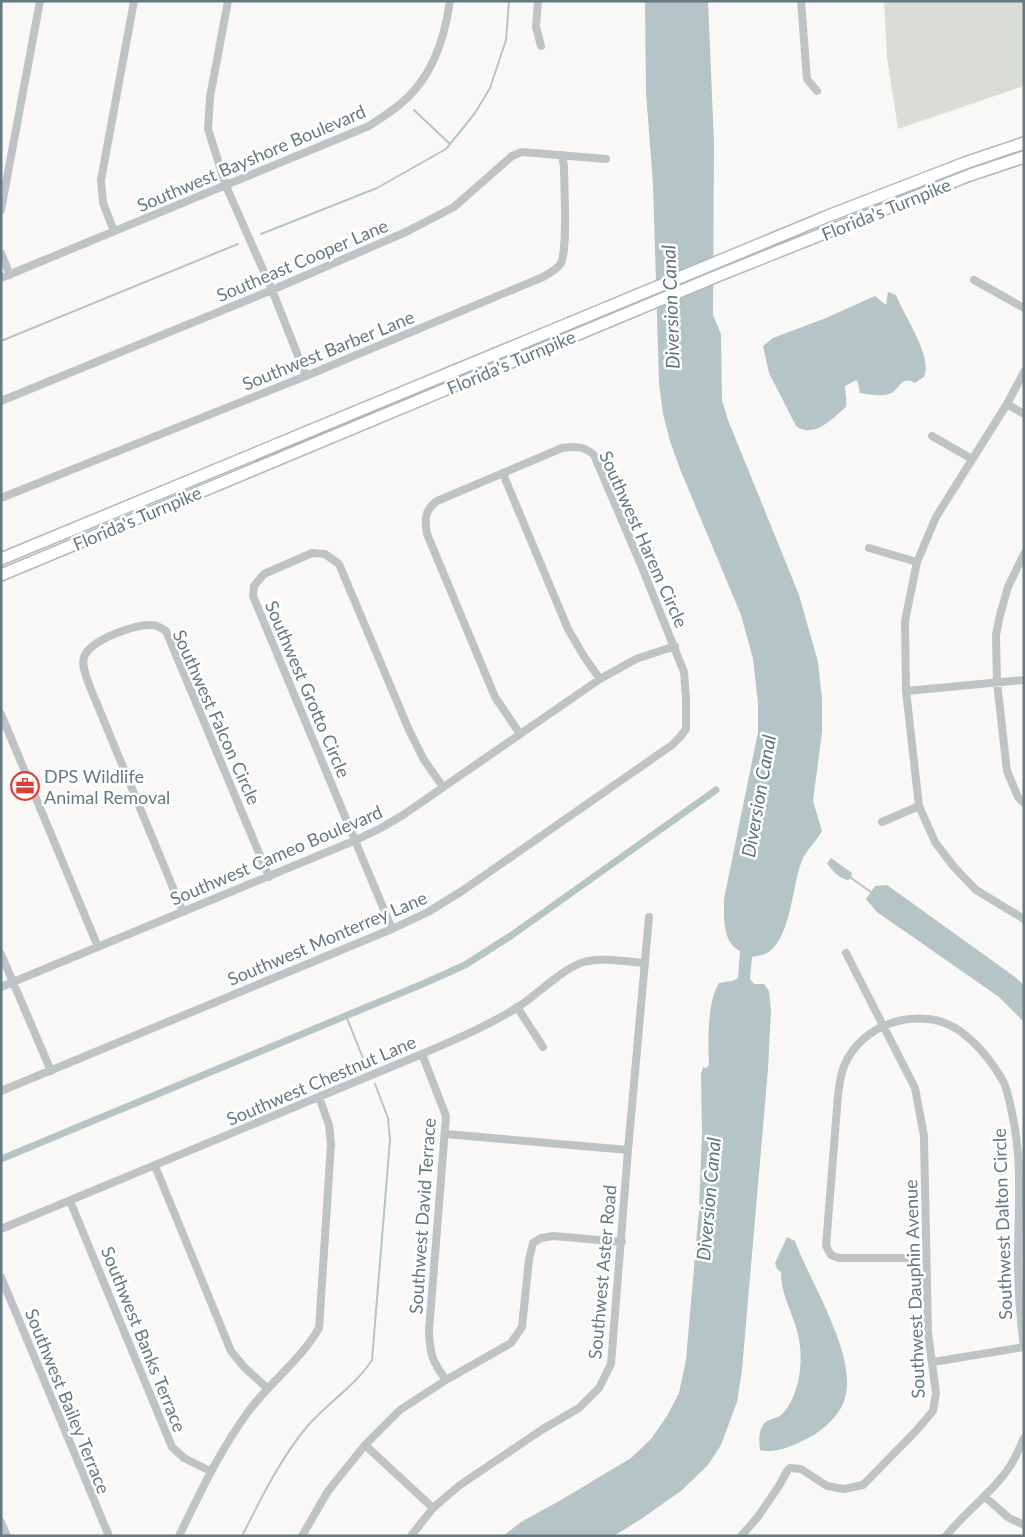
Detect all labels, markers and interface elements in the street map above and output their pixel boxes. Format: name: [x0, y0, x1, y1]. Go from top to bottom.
street label: Southwest Bayshore Boulevard: [133, 100, 369, 216]
street label: Florida's Turnpike: [818, 173, 954, 245]
street label: Southeast Cooper Lane: [213, 214, 391, 306]
water label: Diversion Canal: [656, 245, 684, 369]
street label: Southwest Barber Lane: [239, 305, 417, 395]
street label: Florida's Turnpike: [443, 325, 579, 399]
street label: Southwest Harem Circle: [595, 447, 693, 631]
street label: Florida's Turnpike: [69, 481, 205, 555]
street label: Southwest Grotto Circle: [261, 597, 355, 781]
street label: Southwest Falcon Circle: [169, 626, 265, 808]
water label: Diversion Canal: [736, 733, 780, 859]
place label: DPS Wildlife Animal Removal: [44, 765, 170, 808]
office icon: DPS Wildlife Animal Removal: [10, 771, 40, 801]
street label: Southwest Cameo Boulevard: [167, 800, 385, 910]
street label: Southwest Monterrey Lane: [224, 886, 430, 990]
street label: Southwest Chestnut Lane: [223, 1030, 419, 1130]
street label: Southwest David Terrace: [404, 1117, 440, 1315]
street label: Southwest Dalton Circle: [988, 1128, 1016, 1320]
water label: Diversion Canal: [691, 1136, 725, 1262]
street label: Southwest Dauphin Avenue: [899, 1179, 929, 1399]
street label: Southwest Aster Road: [583, 1184, 621, 1360]
street label: Southwest Banks Terrace: [97, 1243, 191, 1435]
street label: Southwest Bailey Terrace: [21, 1305, 115, 1497]

